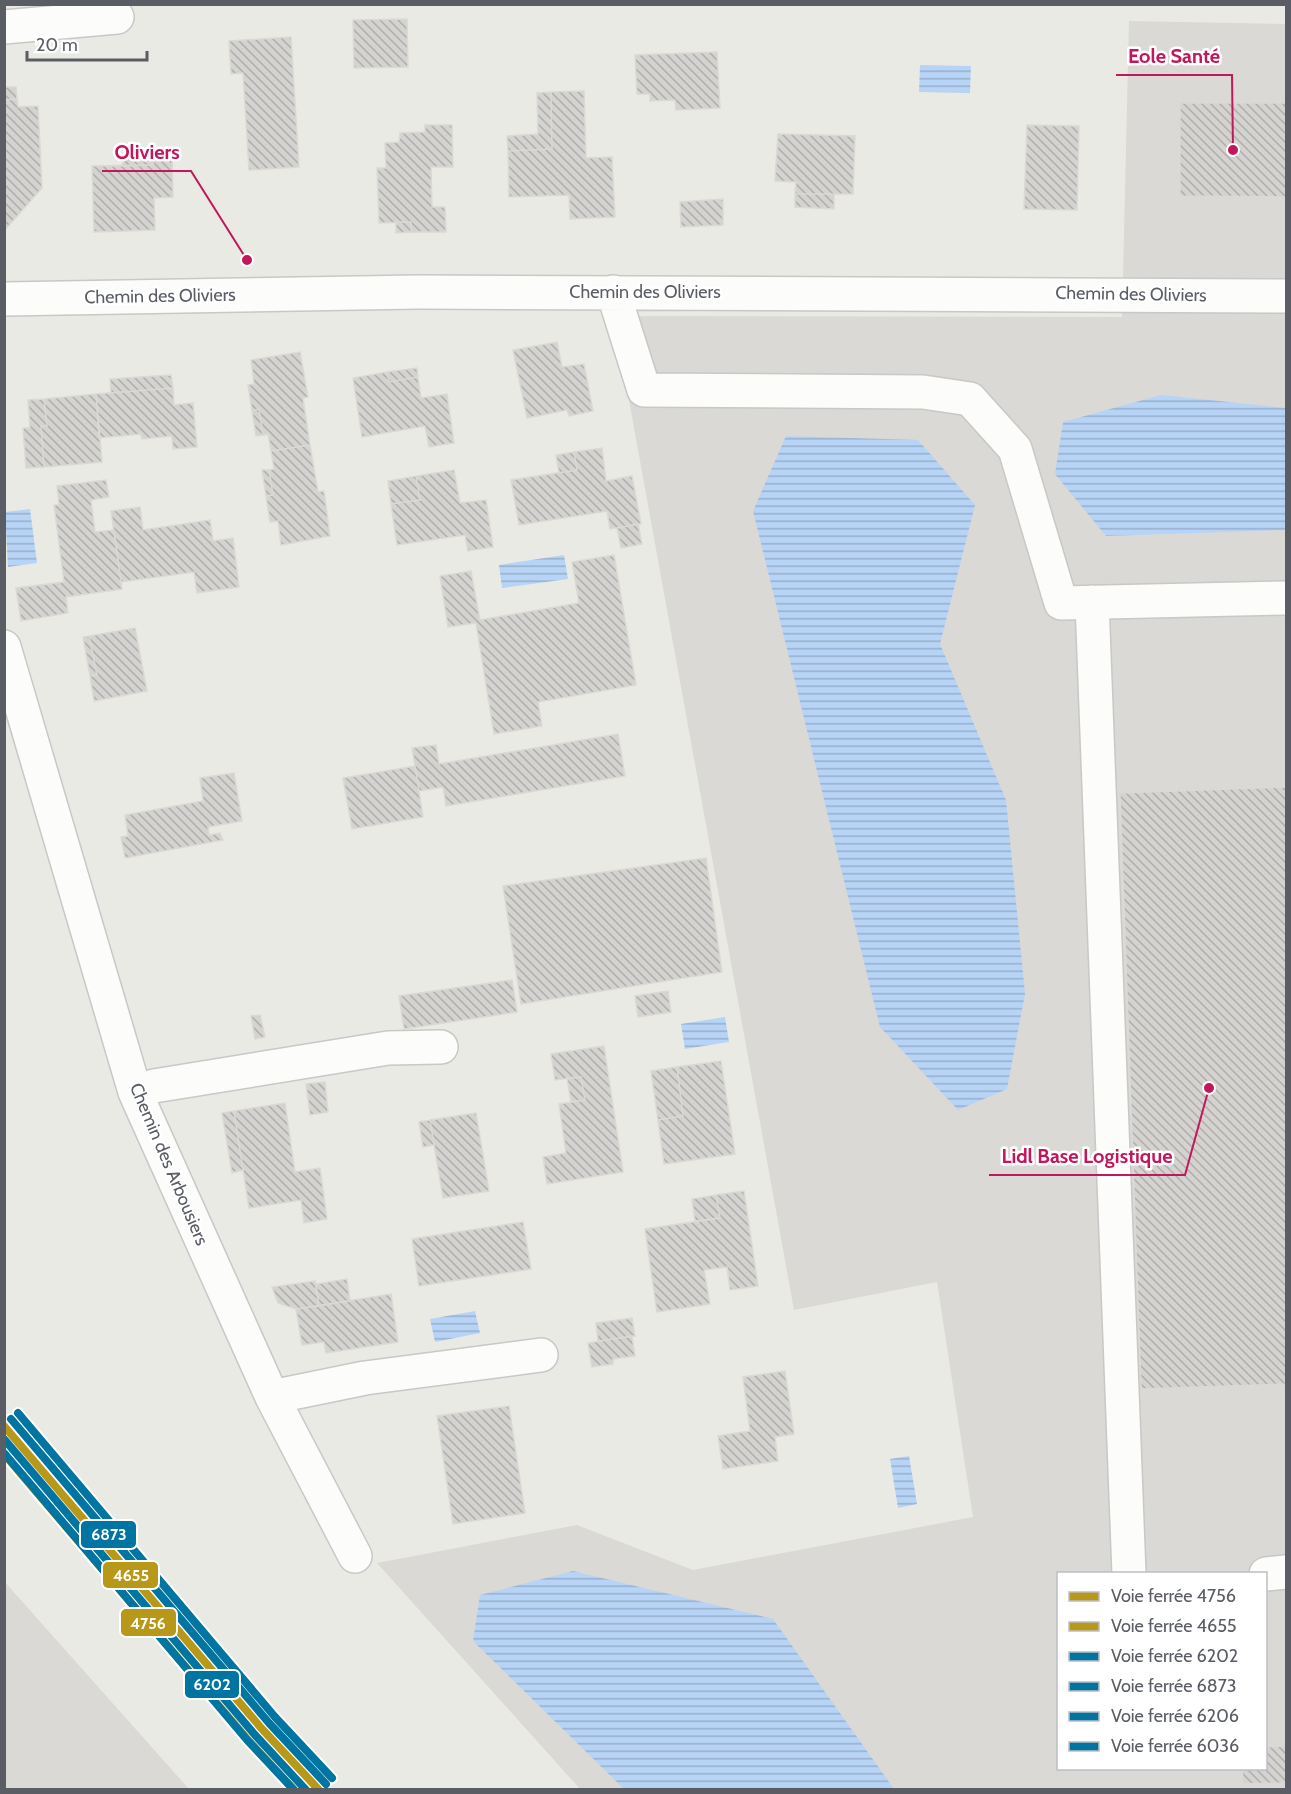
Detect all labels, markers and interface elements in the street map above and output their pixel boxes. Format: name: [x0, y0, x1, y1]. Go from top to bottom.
scale bar: [27, 24, 147, 62]
text: 20 m: [36, 34, 78, 56]
callout: Eole Santé: [1116, 37, 1232, 75]
text: Eole Santé: [1128, 44, 1220, 68]
callout: Oliviers: [102, 133, 191, 171]
text: Oliviers: [114, 140, 180, 164]
street label: Chemin des Oliviers: [569, 281, 721, 303]
street label: Chemin des Oliviers: [1055, 282, 1207, 306]
street label: Chemin des Oliviers: [84, 284, 236, 308]
street label: Chemin des Arbousiers: [125, 1080, 213, 1248]
callout: Lidl Base Logistique: [989, 1137, 1185, 1175]
text: Lidl Base Logistique: [1001, 1144, 1173, 1168]
line badge: 6873: [80, 1520, 137, 1549]
text: 6873: [91, 1525, 127, 1544]
line badge: 4655: [102, 1561, 159, 1589]
text: 4655: [113, 1566, 149, 1585]
legend: [1057, 1572, 1267, 1770]
text: Voie ferrée 4756: [1111, 1585, 1236, 1607]
line badge: 4756: [120, 1608, 177, 1637]
text: 4756: [130, 1614, 166, 1633]
text: Voie ferrée 4655: [1111, 1615, 1237, 1637]
text: Voie ferrée 6202: [1111, 1645, 1238, 1667]
line badge: 6202: [184, 1670, 240, 1699]
text: 6202: [193, 1675, 231, 1694]
text: Voie ferrée 6873: [1111, 1675, 1236, 1697]
text: Voie ferrée 6206: [1111, 1705, 1239, 1727]
text: Voie ferrée 6036: [1111, 1735, 1239, 1757]

